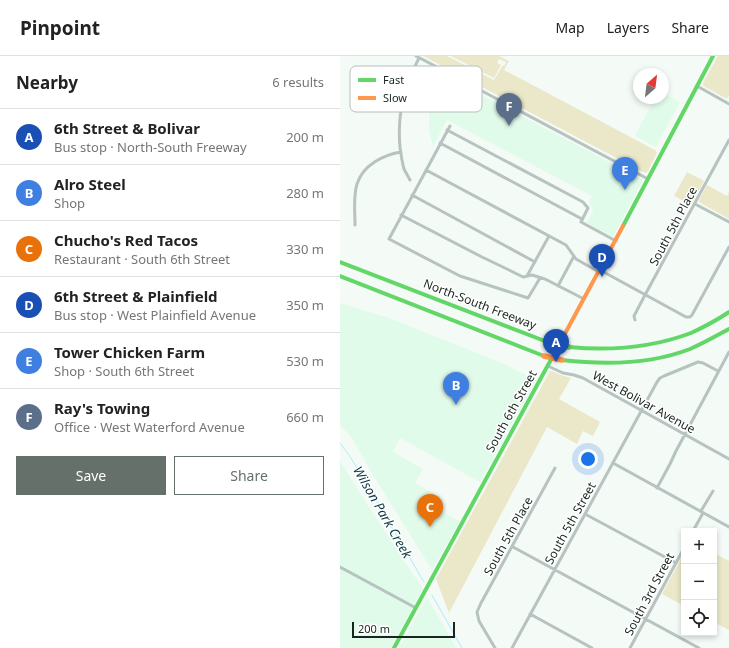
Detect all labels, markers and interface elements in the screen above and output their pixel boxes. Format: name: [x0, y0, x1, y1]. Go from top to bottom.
text: Pinpoint: [20, 15, 100, 41]
text: Map: [556, 18, 585, 37]
text: Layers: [607, 18, 649, 37]
text: Share: [671, 18, 709, 37]
legend: [350, 66, 482, 112]
north arrow: [633, 68, 669, 104]
text: Nearby: [16, 71, 78, 94]
text: Fast: [383, 72, 404, 87]
text: 6 results: [272, 73, 324, 91]
text: Slow: [383, 90, 407, 105]
pin: F: [496, 93, 522, 126]
text: 6th Street & Bolivar: [54, 118, 200, 138]
text: A: [25, 128, 34, 146]
text: 200 m: [286, 128, 324, 146]
text: Bus stop · North-South Freeway: [54, 138, 247, 156]
pin: E: [612, 157, 638, 190]
text: Alro Steel: [54, 174, 126, 194]
street label: South 5th Place: [645, 183, 701, 269]
text: B: [25, 184, 33, 202]
text: 280 m: [286, 184, 324, 202]
text: Shop: [54, 194, 85, 212]
text: Chucho's Red Tacos: [54, 230, 198, 250]
text: C: [25, 240, 33, 258]
text: 330 m: [286, 240, 324, 258]
pin: D: [589, 244, 615, 277]
text: Restaurant · South 6th Street: [54, 250, 230, 268]
street label: North-South Freeway: [421, 275, 540, 334]
text: 6th Street & Plainfield: [54, 286, 218, 306]
text: D: [24, 296, 34, 314]
text: 350 m: [286, 296, 324, 314]
text: Bus stop · West Plainfield Avenue: [54, 306, 256, 324]
pin: A: [543, 329, 569, 362]
text: Tower Chicken Farm: [54, 342, 205, 362]
text: E: [25, 352, 33, 370]
text: 530 m: [286, 352, 324, 370]
text: Shop · South 6th Street: [54, 362, 194, 380]
street label: South 6th Street: [481, 366, 541, 455]
street label: West Bolivar Avenue: [590, 367, 699, 437]
pin: B: [443, 372, 469, 405]
text: Ray's Towing: [54, 398, 150, 418]
text: F: [25, 408, 33, 426]
text: 660 m: [286, 408, 324, 426]
text: Office · West Waterford Avenue: [54, 418, 245, 436]
your location: [578, 449, 598, 469]
button: Save: [16, 456, 166, 495]
button: Share: [174, 456, 324, 495]
water label: Wilson Park Creek: [349, 463, 417, 562]
street label: South 5th Street: [540, 478, 600, 567]
street label: South 5th Place: [479, 493, 537, 578]
pin: C: [417, 494, 443, 527]
map controls: [681, 528, 717, 636]
button: +: [681, 528, 717, 564]
street label: South 3rd Street: [620, 549, 678, 638]
button: −: [681, 564, 717, 600]
button: locate: [681, 600, 717, 636]
scale bar: [352, 620, 455, 639]
text: 200 m: [358, 621, 390, 636]

